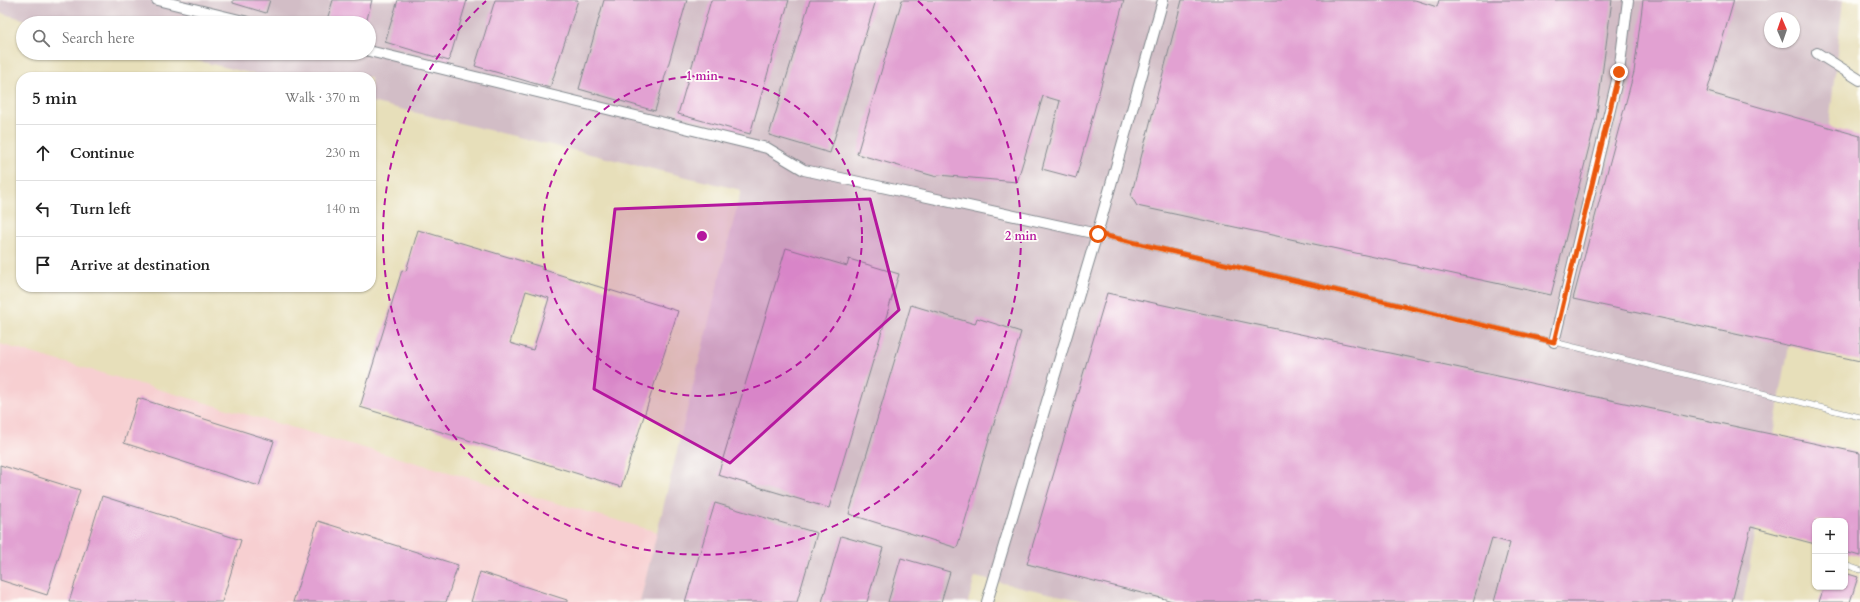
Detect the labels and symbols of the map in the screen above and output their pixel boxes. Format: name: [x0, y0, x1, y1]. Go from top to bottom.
north arrow: [1764, 12, 1800, 48]
route end: [1610, 63, 1628, 81]
text: 1 min: [686, 68, 718, 84]
route start: [1089, 225, 1107, 243]
text: 2 min: [1005, 228, 1037, 244]
centre of rings: [695, 229, 709, 243]

